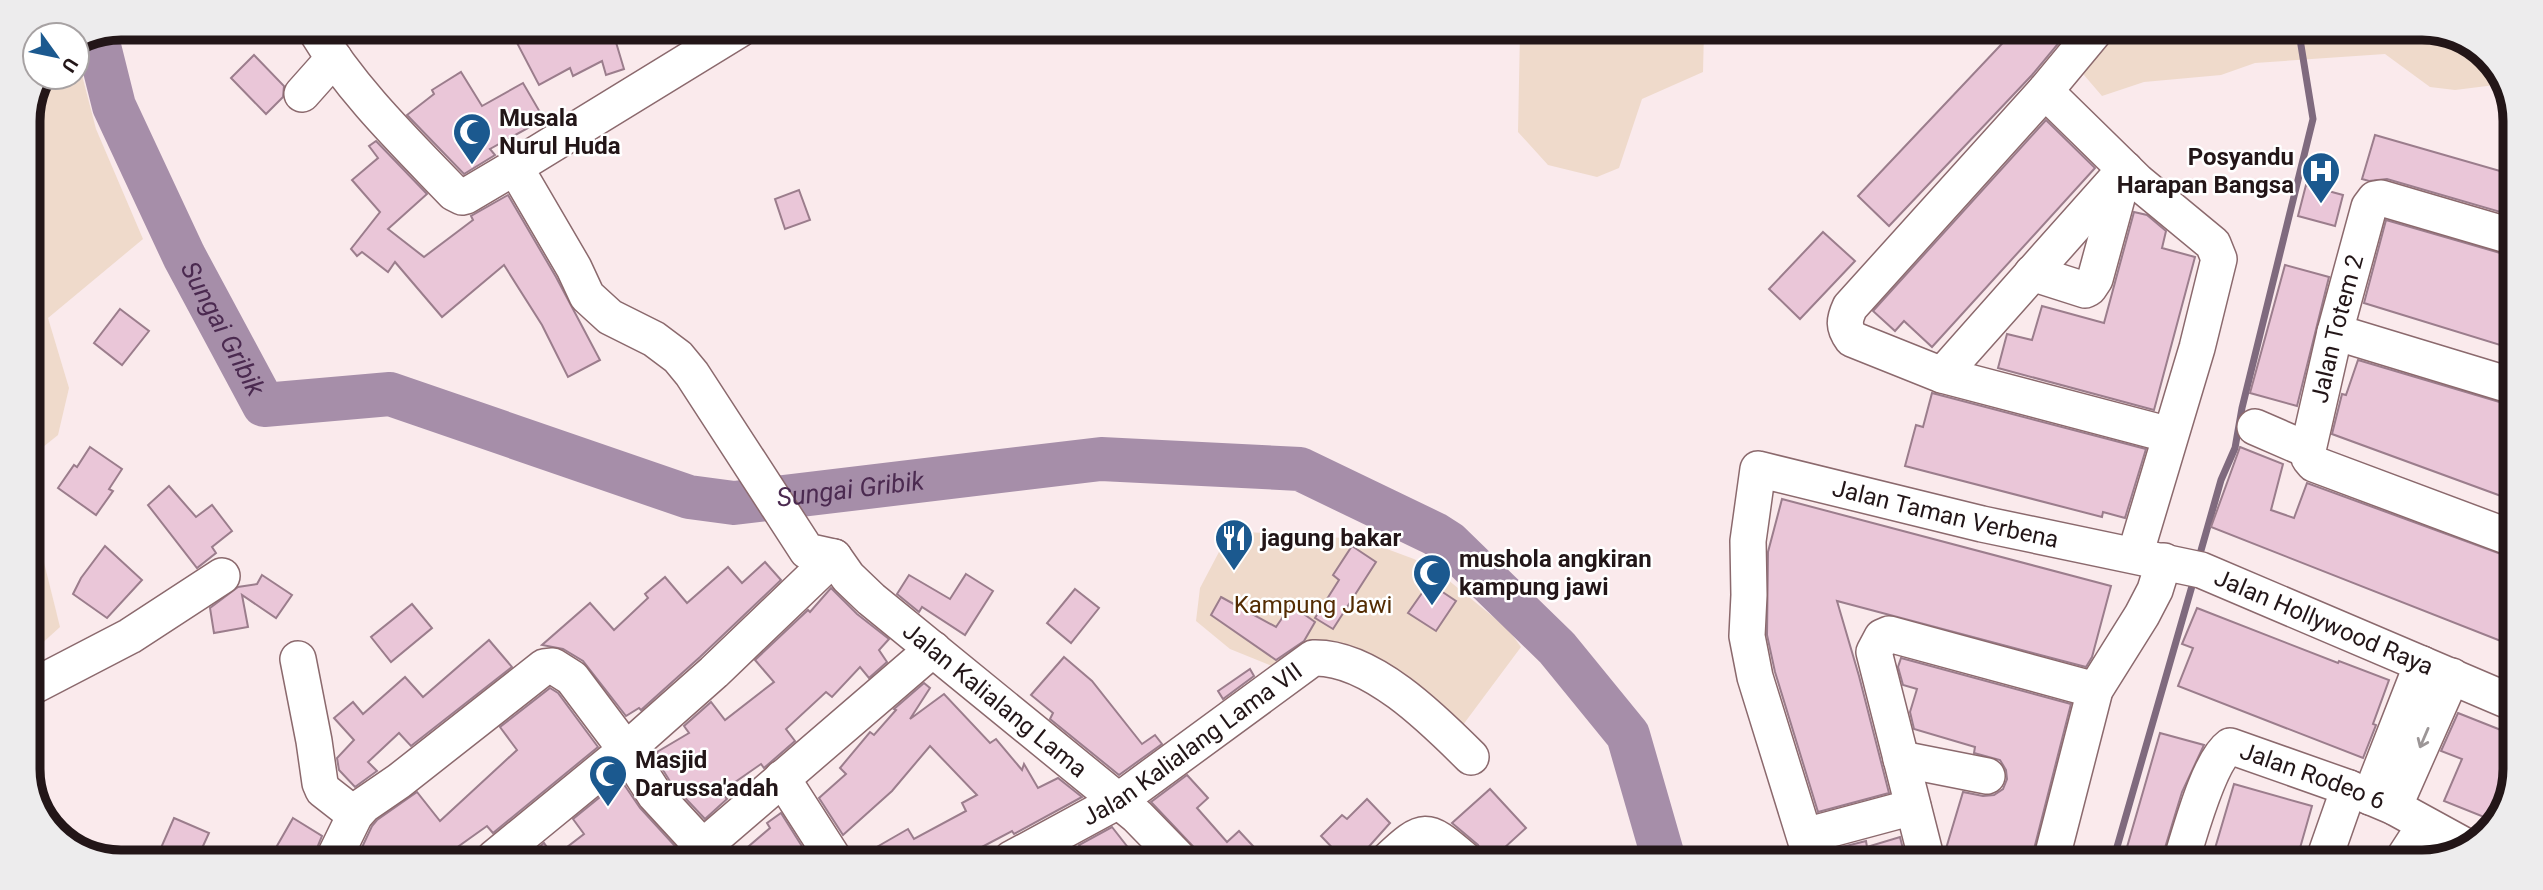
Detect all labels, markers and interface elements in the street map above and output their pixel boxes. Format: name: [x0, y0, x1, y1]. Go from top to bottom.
north arrow: [21, 21, 91, 91]
text: U: [57, 53, 83, 77]
place label: Musala Nurul Huda: [499, 104, 621, 160]
mosque icon: Musala Nurul Huda: [451, 111, 493, 166]
place label: Posyandu Harapan Bangsa: [2117, 143, 2294, 199]
hospital icon: Posyandu Harapan Bangsa: [2300, 150, 2342, 205]
street label: Jalan Totem 2: [2305, 251, 2369, 406]
water label: Sungai Gribik: [175, 256, 272, 402]
water label: Sungai Gribik: [775, 465, 927, 513]
street label: Jalan Taman Verbena: [1830, 474, 2061, 554]
restaurant icon: jagung bakar: [1213, 517, 1255, 572]
place label: jagung bakar: [1259, 524, 1401, 552]
place label: mushola angkiran kampung jawi: [1459, 545, 1652, 601]
mosque icon: mushola angkiran kampung jawi: [1411, 552, 1453, 607]
street label: Jalan Hollywood Raya: [2210, 563, 2437, 681]
park label: Kampung Jawi: [1234, 591, 1392, 619]
street label: Jalan Kalialang Lama: [897, 617, 1092, 783]
street label: Jalan Kalialang Lama VII: [1078, 657, 1308, 832]
one-way arrow: [2417, 727, 2430, 748]
street label: Jalan Rodeo 6: [2236, 737, 2389, 816]
place label: Masjid Darussa'adah: [635, 746, 779, 802]
mosque icon: Masjid Darussa'adah: [587, 753, 629, 808]

